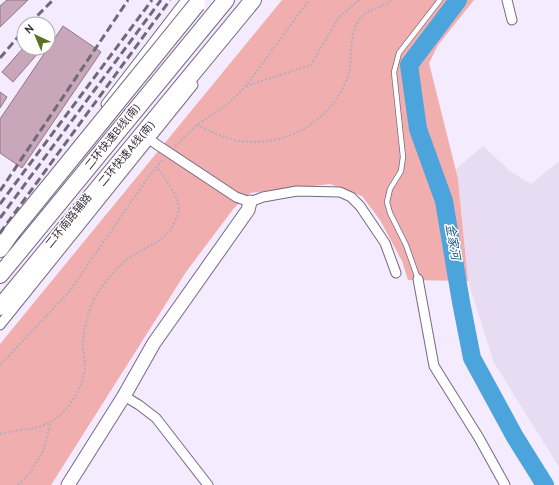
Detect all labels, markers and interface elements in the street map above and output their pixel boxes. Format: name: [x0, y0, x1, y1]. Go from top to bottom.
north arrow: [16, 16, 56, 56]
text: N: [22, 22, 37, 37]
street label: 二环快速B线(南): [82, 101, 144, 173]
street label: 二环快速A线(南): [96, 118, 158, 190]
street label: 二环南路辅路: [43, 191, 95, 251]
water label: 金家河: [441, 223, 463, 263]

